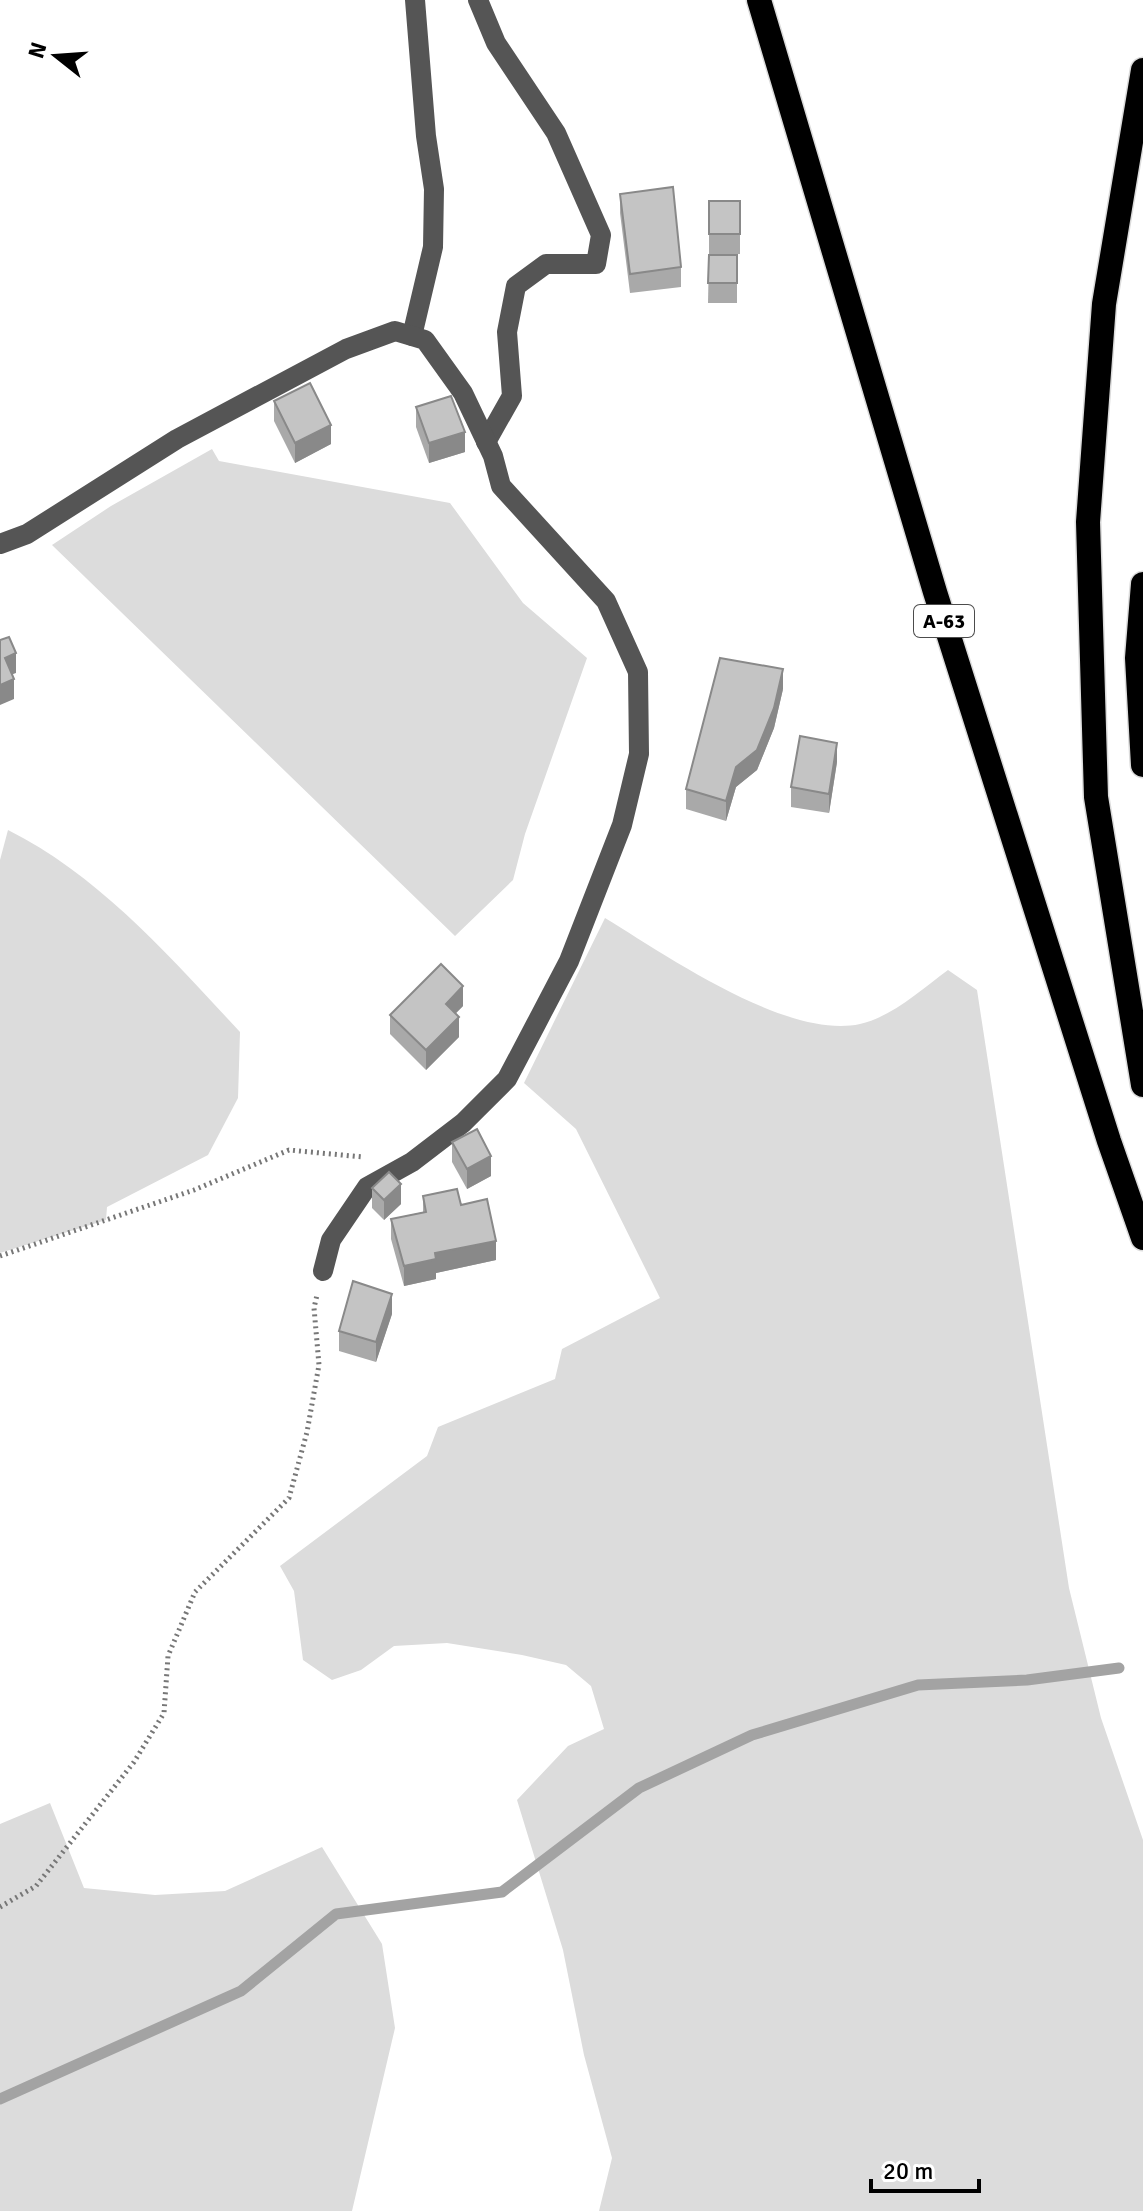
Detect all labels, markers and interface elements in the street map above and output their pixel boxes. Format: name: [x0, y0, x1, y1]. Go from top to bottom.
north arrow: [16, 16, 96, 96]
text: N: [22, 39, 53, 62]
road number: A-63: [914, 605, 974, 637]
scale bar: [871, 2143, 979, 2193]
text: 20 m: [883, 2156, 933, 2186]

